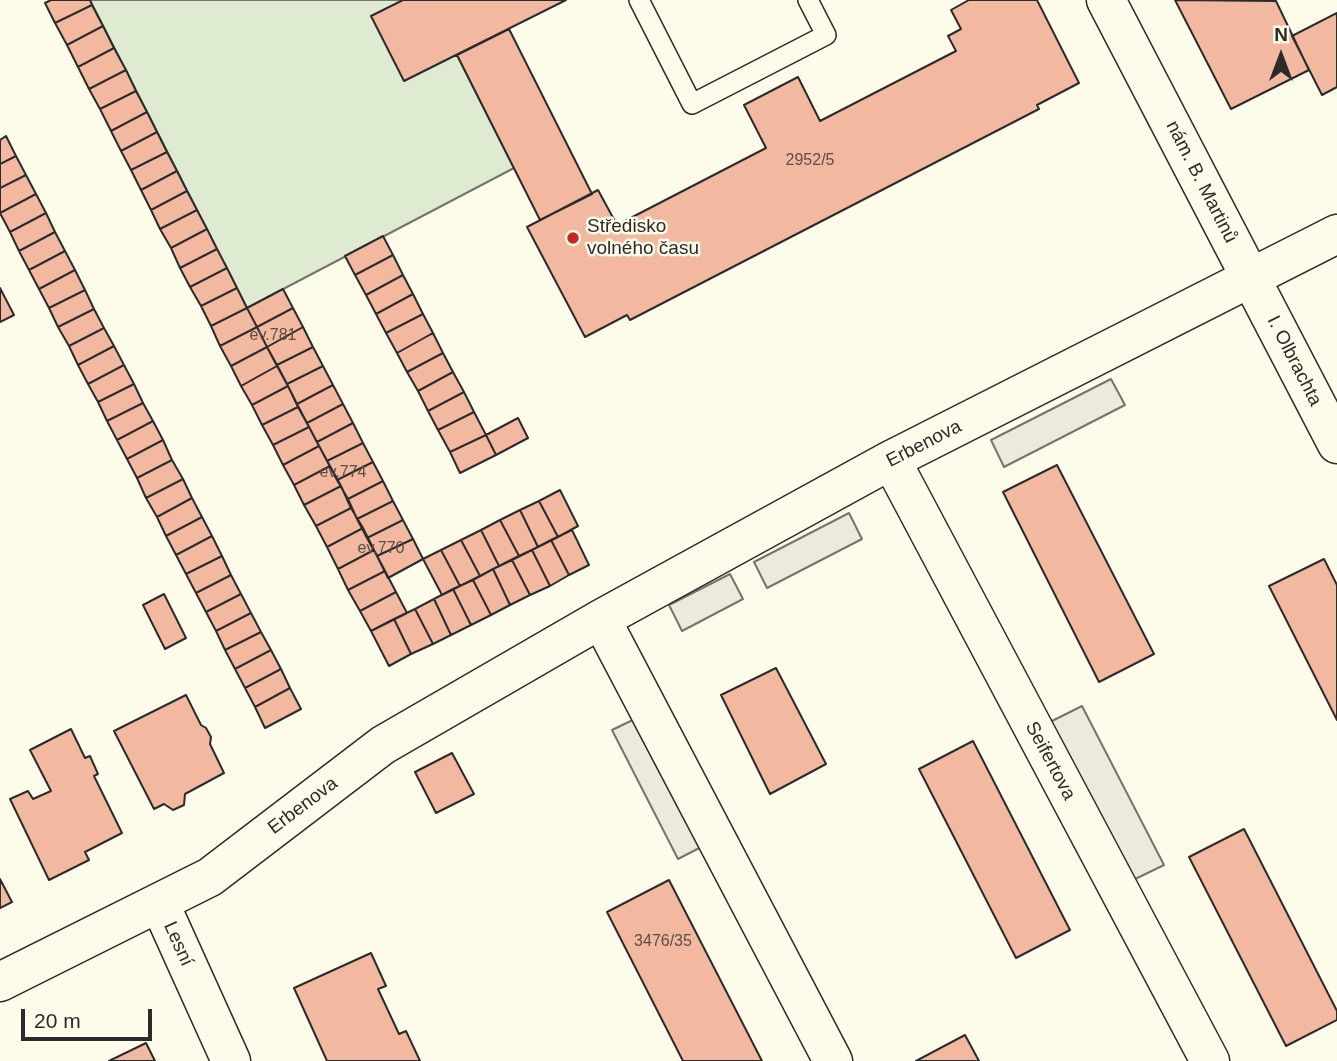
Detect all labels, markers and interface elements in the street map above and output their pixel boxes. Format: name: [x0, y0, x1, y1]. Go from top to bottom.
north arrow: [1246, 21, 1316, 91]
text: N: [1274, 24, 1288, 45]
street label: nám. B. Martinů: [1160, 117, 1242, 247]
house number: 2952/5: [786, 151, 834, 171]
place label: Středisko volného času: [587, 216, 699, 260]
marker: Středisko volného času: [565, 230, 581, 246]
street label: I. Olbrachta: [1262, 312, 1326, 410]
house number: ev.781: [250, 326, 296, 346]
street label: Erbenova: [883, 415, 965, 473]
house number: ev.774: [320, 463, 366, 483]
house number: ev.770: [358, 539, 404, 559]
street label: Seifertova: [1020, 718, 1080, 804]
street label: Erbenova: [264, 772, 342, 840]
street label: Lesní: [158, 918, 198, 970]
house number: 3476/35: [634, 932, 692, 952]
scale bar: [24, 995, 156, 1038]
text: 20 m: [34, 1009, 81, 1032]

